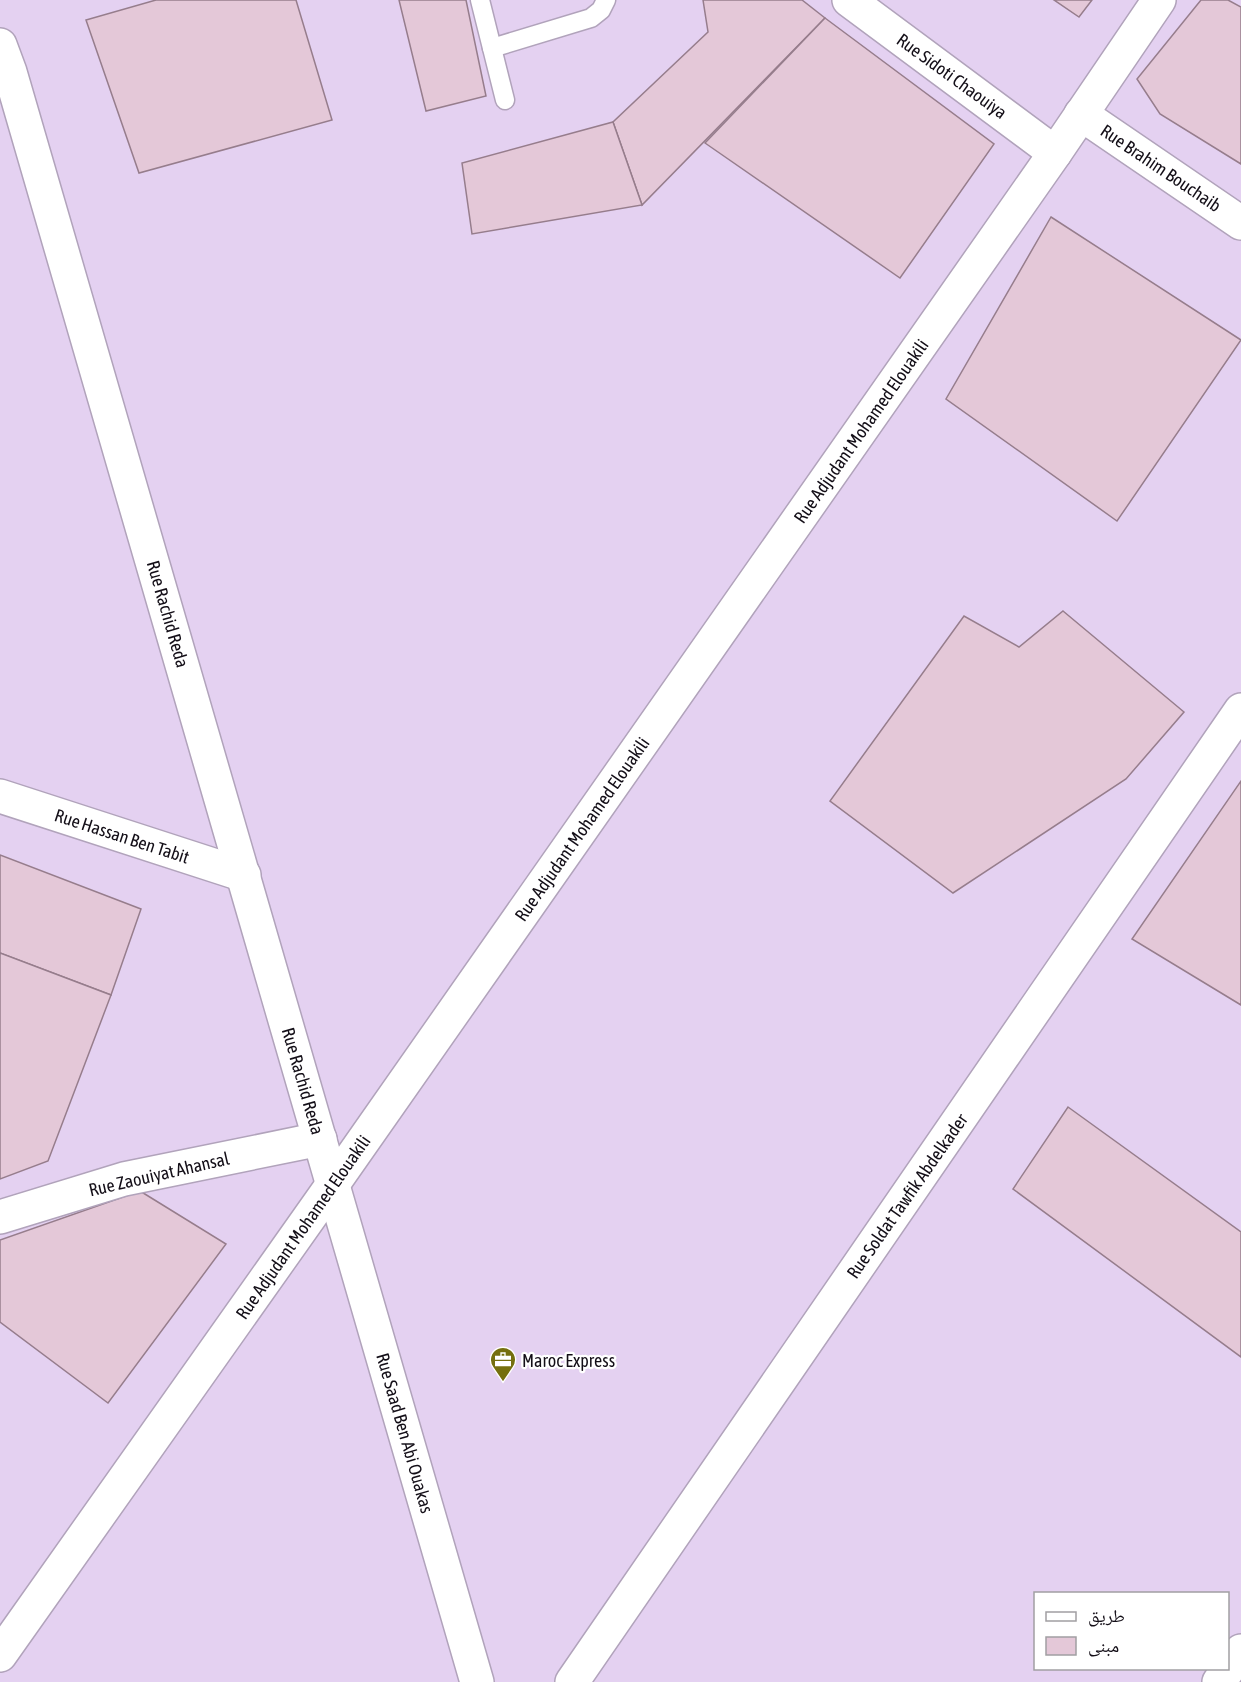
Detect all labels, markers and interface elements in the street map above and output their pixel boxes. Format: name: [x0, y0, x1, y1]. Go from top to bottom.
street label: Rue Sidoti Chaouiya: [893, 29, 1011, 123]
street label: Rue Brahim Bouchaib: [1097, 120, 1225, 216]
street label: Rue Adjudant Mohamed Elouakili: [789, 335, 933, 527]
street label: Rue Rachid Reda: [143, 558, 193, 670]
street label: Rue Adjudant Mohamed Elouakili: [510, 733, 654, 925]
street label: Rue Hassan Ben Tabit: [52, 804, 192, 868]
street label: Rue Rachid Reda: [278, 1025, 328, 1137]
street label: Rue Soldat Tawfik Abdelkader: [842, 1109, 972, 1282]
street label: Rue Adjudant Mohamed Elouakili: [231, 1131, 375, 1323]
street label: Rue Zaouiyat Ahansal: [87, 1148, 231, 1200]
office icon: Maroc Express: [488, 1345, 518, 1383]
street label: Rue Saad Ben Abi Ouakas: [372, 1350, 438, 1516]
place label: Maroc Express: [522, 1350, 615, 1371]
legend: [1034, 1592, 1229, 1670]
text: طريق: [1088, 1605, 1125, 1627]
text: مبنى: [1088, 1635, 1119, 1657]

